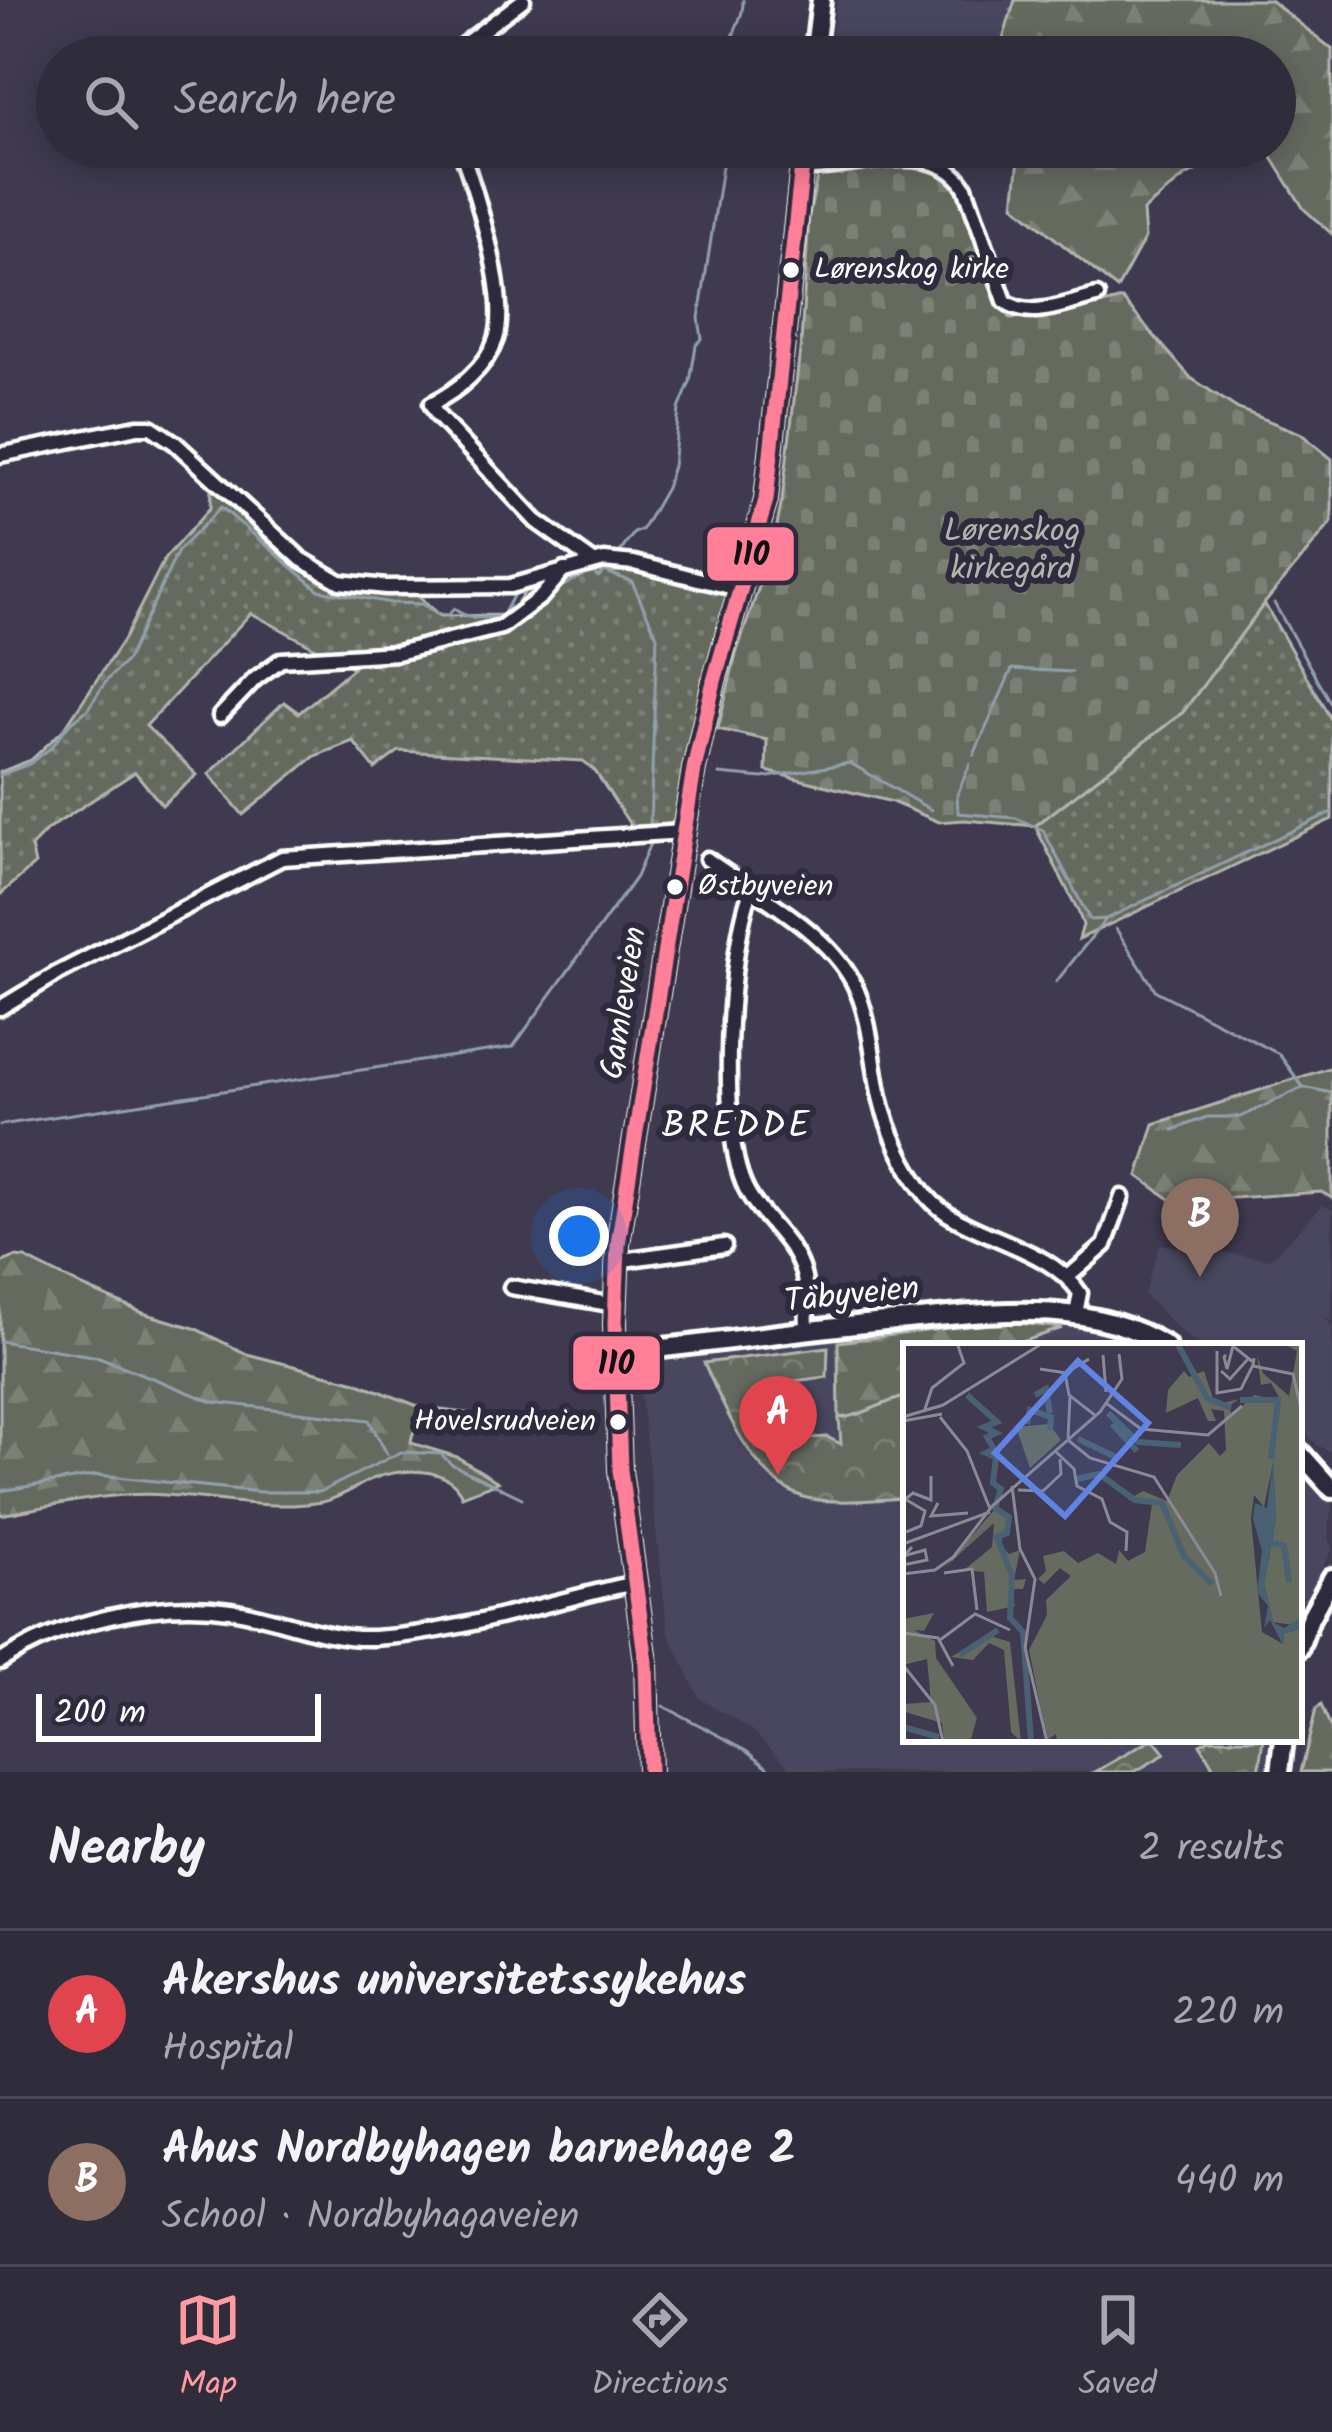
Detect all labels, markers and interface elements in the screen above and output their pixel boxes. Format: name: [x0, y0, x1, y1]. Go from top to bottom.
search box: [36, 36, 1296, 168]
text: Search here: [174, 66, 396, 138]
icon: search: [78, 69, 144, 135]
place label: Lørenskog kirke: [814, 246, 1009, 294]
marker: Lørenskog kirke: [780, 259, 802, 281]
park label: Lørenskog kirkegård: [944, 506, 1080, 597]
line badge: 110: [705, 525, 796, 583]
text: 110: [733, 530, 770, 583]
place label: Østbyveien: [698, 863, 833, 911]
marker: Østbyveien: [664, 876, 686, 898]
street label: Gamleveien: [587, 923, 663, 1083]
district label: BREDDE: [662, 1099, 812, 1156]
pin: B: [1161, 1178, 1239, 1277]
your location: [549, 1206, 609, 1266]
street label: Täbyveien: [782, 1263, 922, 1329]
line badge: 110: [571, 1334, 662, 1392]
text: 110: [598, 1339, 635, 1392]
inset map: [903, 1343, 1302, 1742]
pin: A: [739, 1376, 817, 1475]
place label: Hovelsrudveien: [414, 1398, 596, 1446]
marker: Hovelsrudveien: [607, 1411, 629, 1433]
scale bar: [36, 1688, 321, 1741]
text: 200 m: [54, 1688, 146, 1741]
text: Nearby: [48, 1810, 205, 1891]
text: 2 results: [1139, 1819, 1284, 1881]
text: Akershus universitetssykehus: [162, 1947, 746, 2019]
text: A: [75, 1983, 99, 2045]
text: 220 m: [1172, 1983, 1284, 2045]
text: Hospital: [162, 2019, 293, 2081]
text: Ahus Nordbyhagen barnehage 2: [162, 2115, 796, 2187]
text: B: [75, 2151, 99, 2213]
text: 440 m: [1175, 2151, 1284, 2213]
text: School · Nordbyhagaveien: [162, 2187, 579, 2249]
tab: Map: [175, 2287, 241, 2412]
tab: Directions: [591, 2287, 728, 2412]
tab: Saved: [1079, 2287, 1157, 2412]

